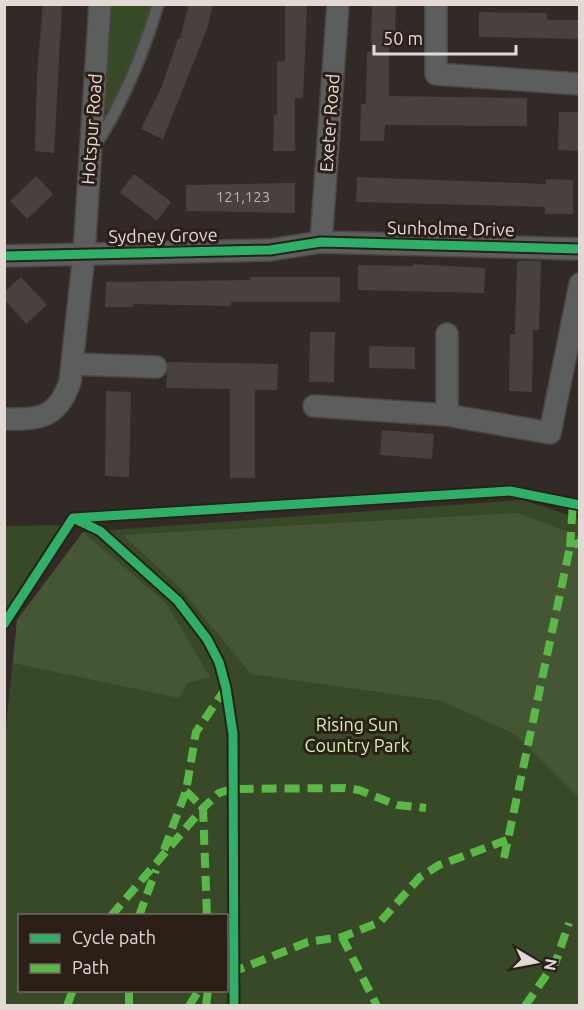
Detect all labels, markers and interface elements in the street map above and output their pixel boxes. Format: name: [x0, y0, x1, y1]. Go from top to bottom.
scale bar: [374, 18, 516, 56]
text: 50 m: [383, 28, 423, 48]
street label: Hotspur Road: [77, 73, 105, 185]
street label: Exeter Road: [316, 73, 342, 173]
house number: 121,123: [216, 188, 270, 205]
street label: Sunholme Drive: [387, 217, 515, 239]
street label: Sydney Grove: [108, 224, 218, 246]
park label: Rising Sun Country Park: [305, 714, 409, 755]
legend: [18, 914, 228, 992]
text: Cycle path: [72, 927, 156, 947]
north arrow: [506, 932, 566, 992]
text: Path: [72, 957, 109, 977]
text: N: [541, 957, 561, 972]

